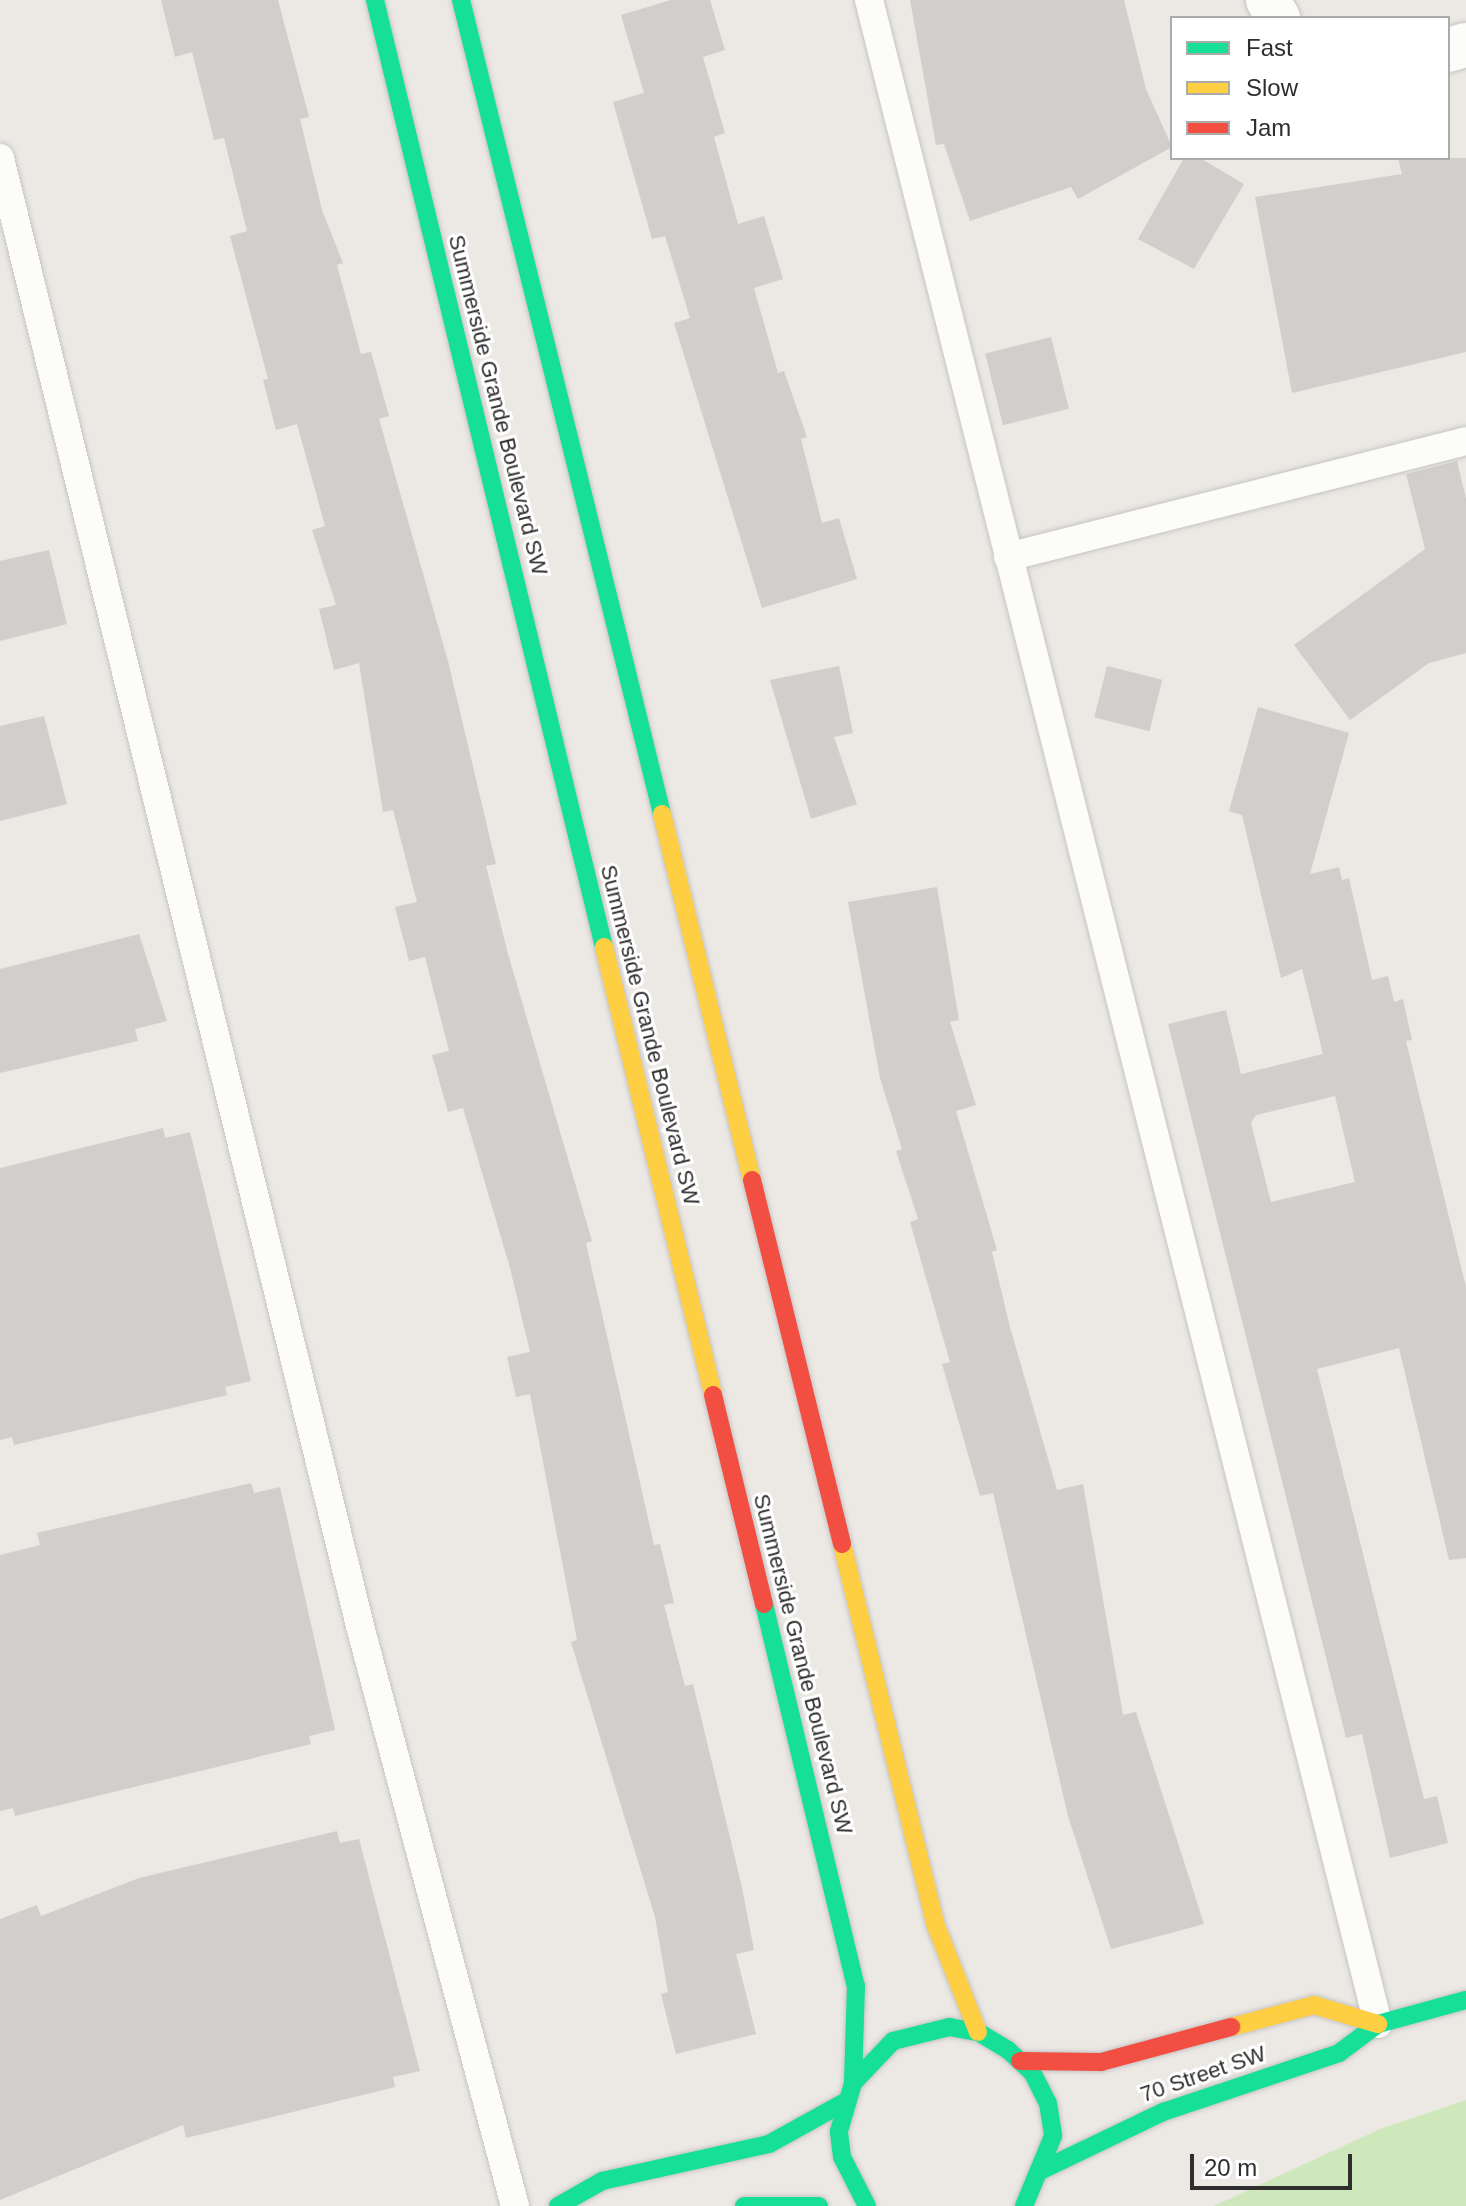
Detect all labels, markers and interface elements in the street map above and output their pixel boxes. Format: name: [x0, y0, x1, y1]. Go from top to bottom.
legend: [1170, 16, 1450, 160]
text: Fast: [1246, 34, 1293, 61]
text: Slow: [1246, 74, 1298, 101]
text: Jam: [1246, 114, 1291, 141]
street label: Summerside Grande Boulevard SW: [443, 232, 553, 578]
street label: Summerside Grande Boulevard SW: [595, 862, 705, 1208]
street label: Summerside Grande Boulevard SW: [748, 1491, 858, 1837]
street label: 70 Street SW: [1137, 2040, 1269, 2108]
scale bar: [1194, 2138, 1356, 2188]
text: 20 m: [1204, 2154, 1257, 2181]

